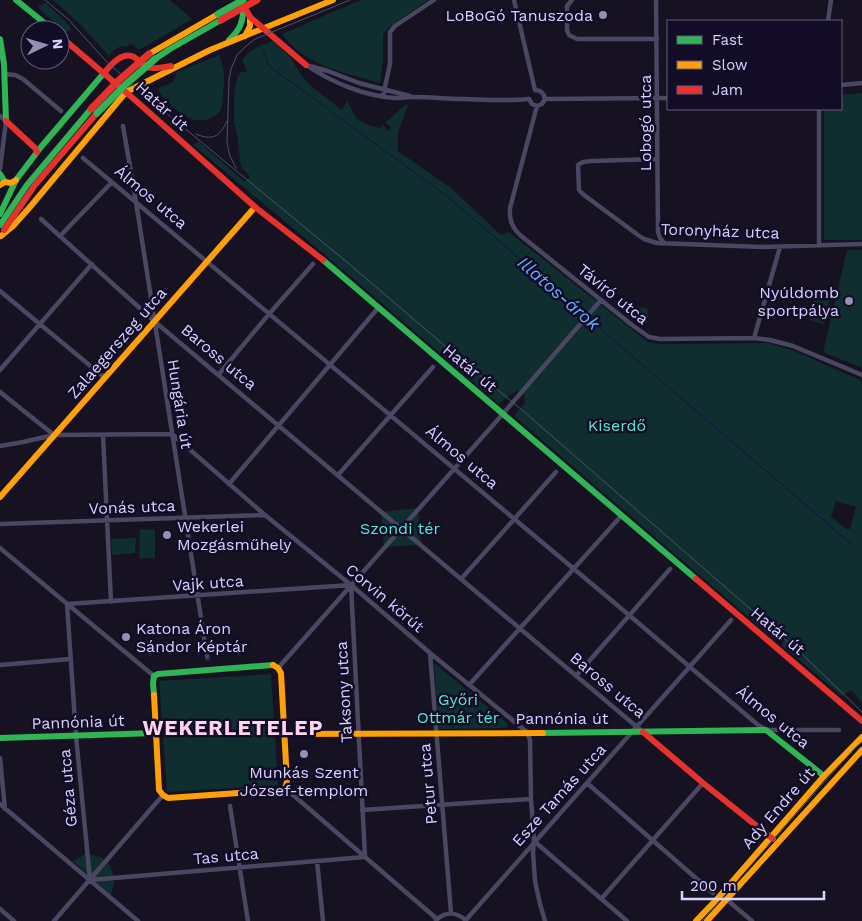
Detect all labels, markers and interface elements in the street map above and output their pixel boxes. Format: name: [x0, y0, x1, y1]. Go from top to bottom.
place label: LoBoGó Tanuszoda: [446, 6, 593, 25]
marker: LoBoGó Tanuszoda: [597, 9, 609, 21]
north arrow: [20, 20, 70, 70]
legend: [667, 20, 842, 110]
text: Fast: [712, 31, 744, 49]
text: N: [50, 38, 66, 50]
text: Slow: [712, 56, 748, 74]
street label: Lobogó utca: [636, 75, 655, 171]
street label: Határ út: [132, 77, 192, 135]
text: Jam: [712, 81, 743, 99]
street label: Álmos utca: [111, 161, 191, 233]
street label: Toronyház utca: [660, 219, 780, 243]
water label: Illatos-árok: [514, 252, 605, 335]
street label: Távíró utca: [574, 260, 652, 328]
place label: Nyúldomb sportpálya: [757, 283, 839, 320]
street label: Zalaegerszeg utca: [64, 284, 170, 402]
marker: Nyúldomb sportpálya: [843, 295, 855, 307]
street label: Baross utca: [178, 320, 260, 394]
street label: Határ út: [439, 340, 501, 396]
street label: Hungária út: [164, 358, 197, 450]
park label: Kiserdő: [588, 416, 646, 435]
street label: Álmos utca: [422, 421, 502, 493]
street label: Vonás utca: [88, 496, 176, 518]
place label: Wekerlei Mozgásműhely: [177, 517, 292, 554]
park label: Szondi tér: [360, 519, 440, 538]
marker: Wekerlei Mozgásműhely: [161, 529, 173, 541]
street label: Corvin körút: [342, 560, 428, 636]
street label: Vajk utca: [172, 571, 244, 595]
street label: Határ út: [747, 603, 809, 659]
place label: Katona Áron Sándor Képtár: [136, 619, 248, 656]
marker: Katona Áron Sándor Képtár: [120, 631, 132, 643]
street label: Taksony utca: [332, 641, 356, 743]
street label: Baross utca: [567, 648, 649, 722]
street label: Álmos utca: [733, 682, 813, 752]
park label: Győri Ottmár tér: [417, 690, 500, 727]
street label: Pannónia út: [515, 709, 609, 728]
street label: Pannónia út: [31, 711, 125, 733]
district label: WEKERLETELEP: [142, 715, 324, 740]
street label: Esze Tamás utca: [508, 740, 610, 850]
street label: Petur utca: [415, 743, 441, 825]
street label: Géza utca: [55, 748, 81, 828]
marker: Munkás Szent József-templom: [298, 748, 310, 760]
place label: Munkás Szent József-templom: [240, 763, 368, 800]
street label: Ady Endre út: [738, 763, 819, 853]
street label: Tas utca: [192, 844, 260, 868]
scale bar: [682, 868, 824, 900]
text: 200 m: [690, 877, 737, 895]

